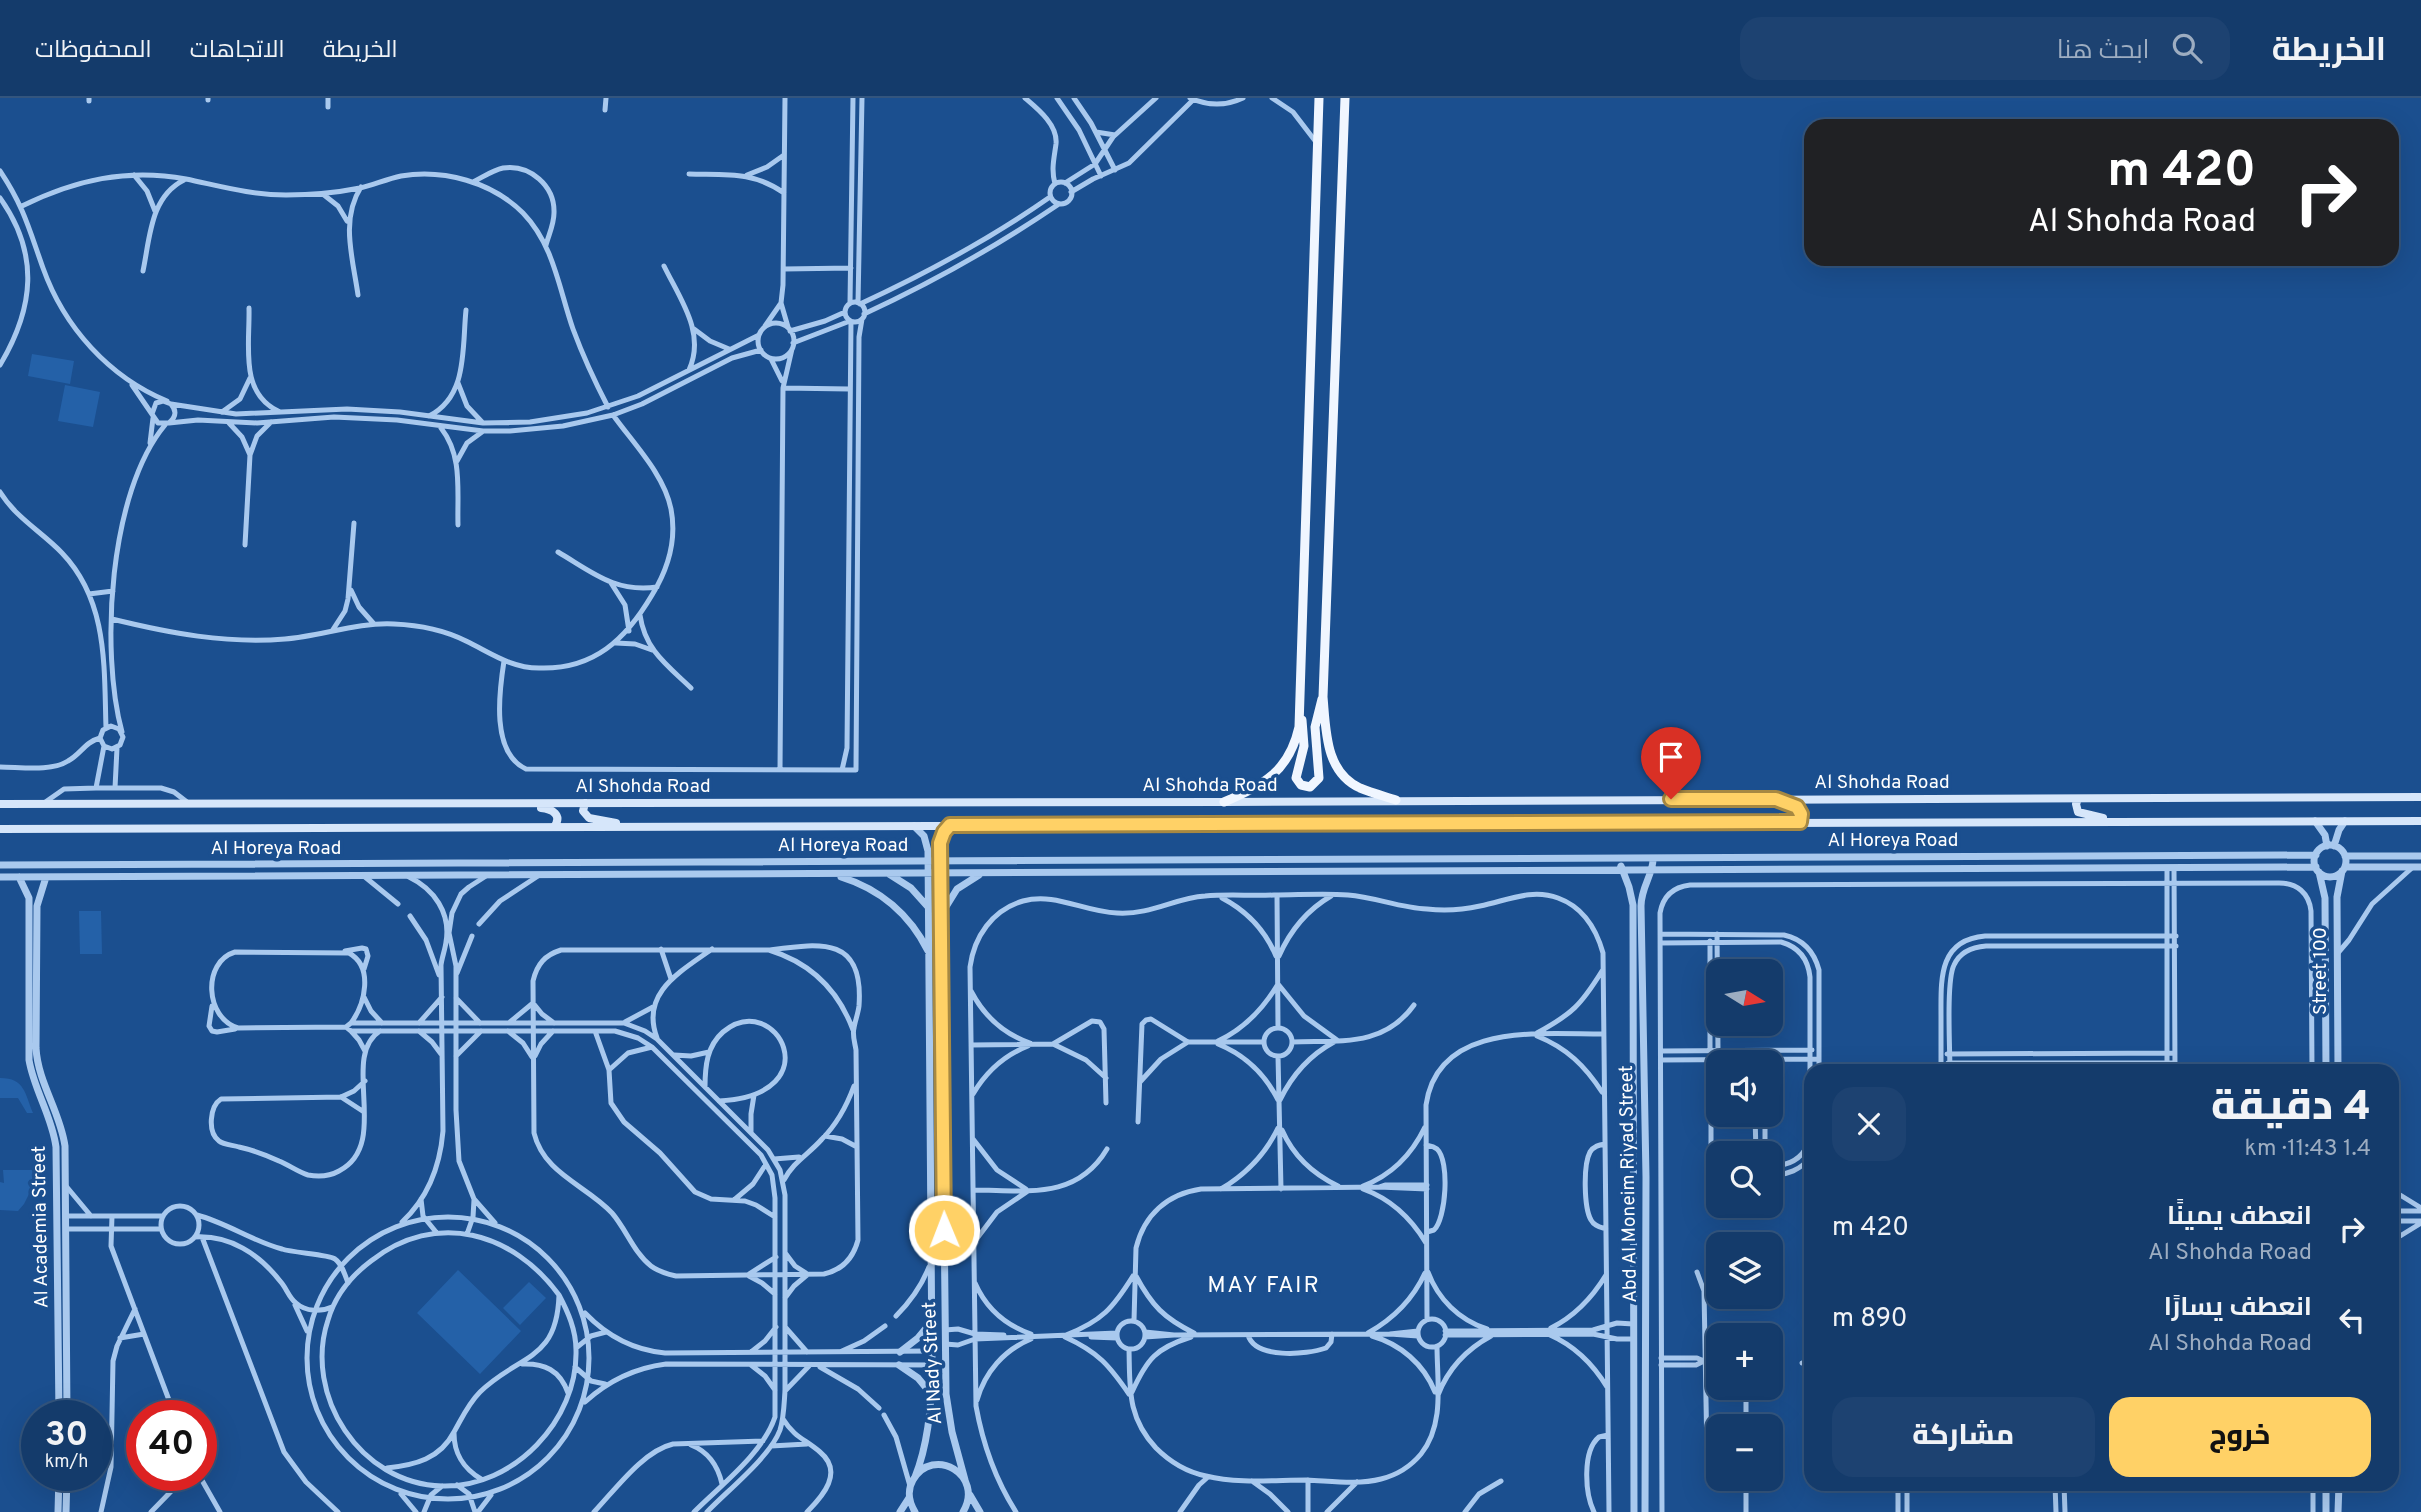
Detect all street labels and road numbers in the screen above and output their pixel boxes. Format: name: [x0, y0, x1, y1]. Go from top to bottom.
street label: Al Shohda Road: [1814, 771, 1950, 795]
street label: Al Shohda Road: [1142, 774, 1278, 798]
street label: Al Shohda Road: [575, 775, 711, 799]
street label: Al Horeya Road: [1827, 829, 1959, 853]
street label: Al Horeya Road: [777, 834, 909, 858]
street label: Al Horeya Road: [210, 837, 342, 861]
street label: Street 100: [2309, 927, 2333, 1015]
street label: Abd Al Moneim Riyad Street: [1615, 1065, 1643, 1303]
street label: Al Academia Street: [28, 1145, 54, 1309]
street label: Al Nady Street: [918, 1301, 948, 1425]

